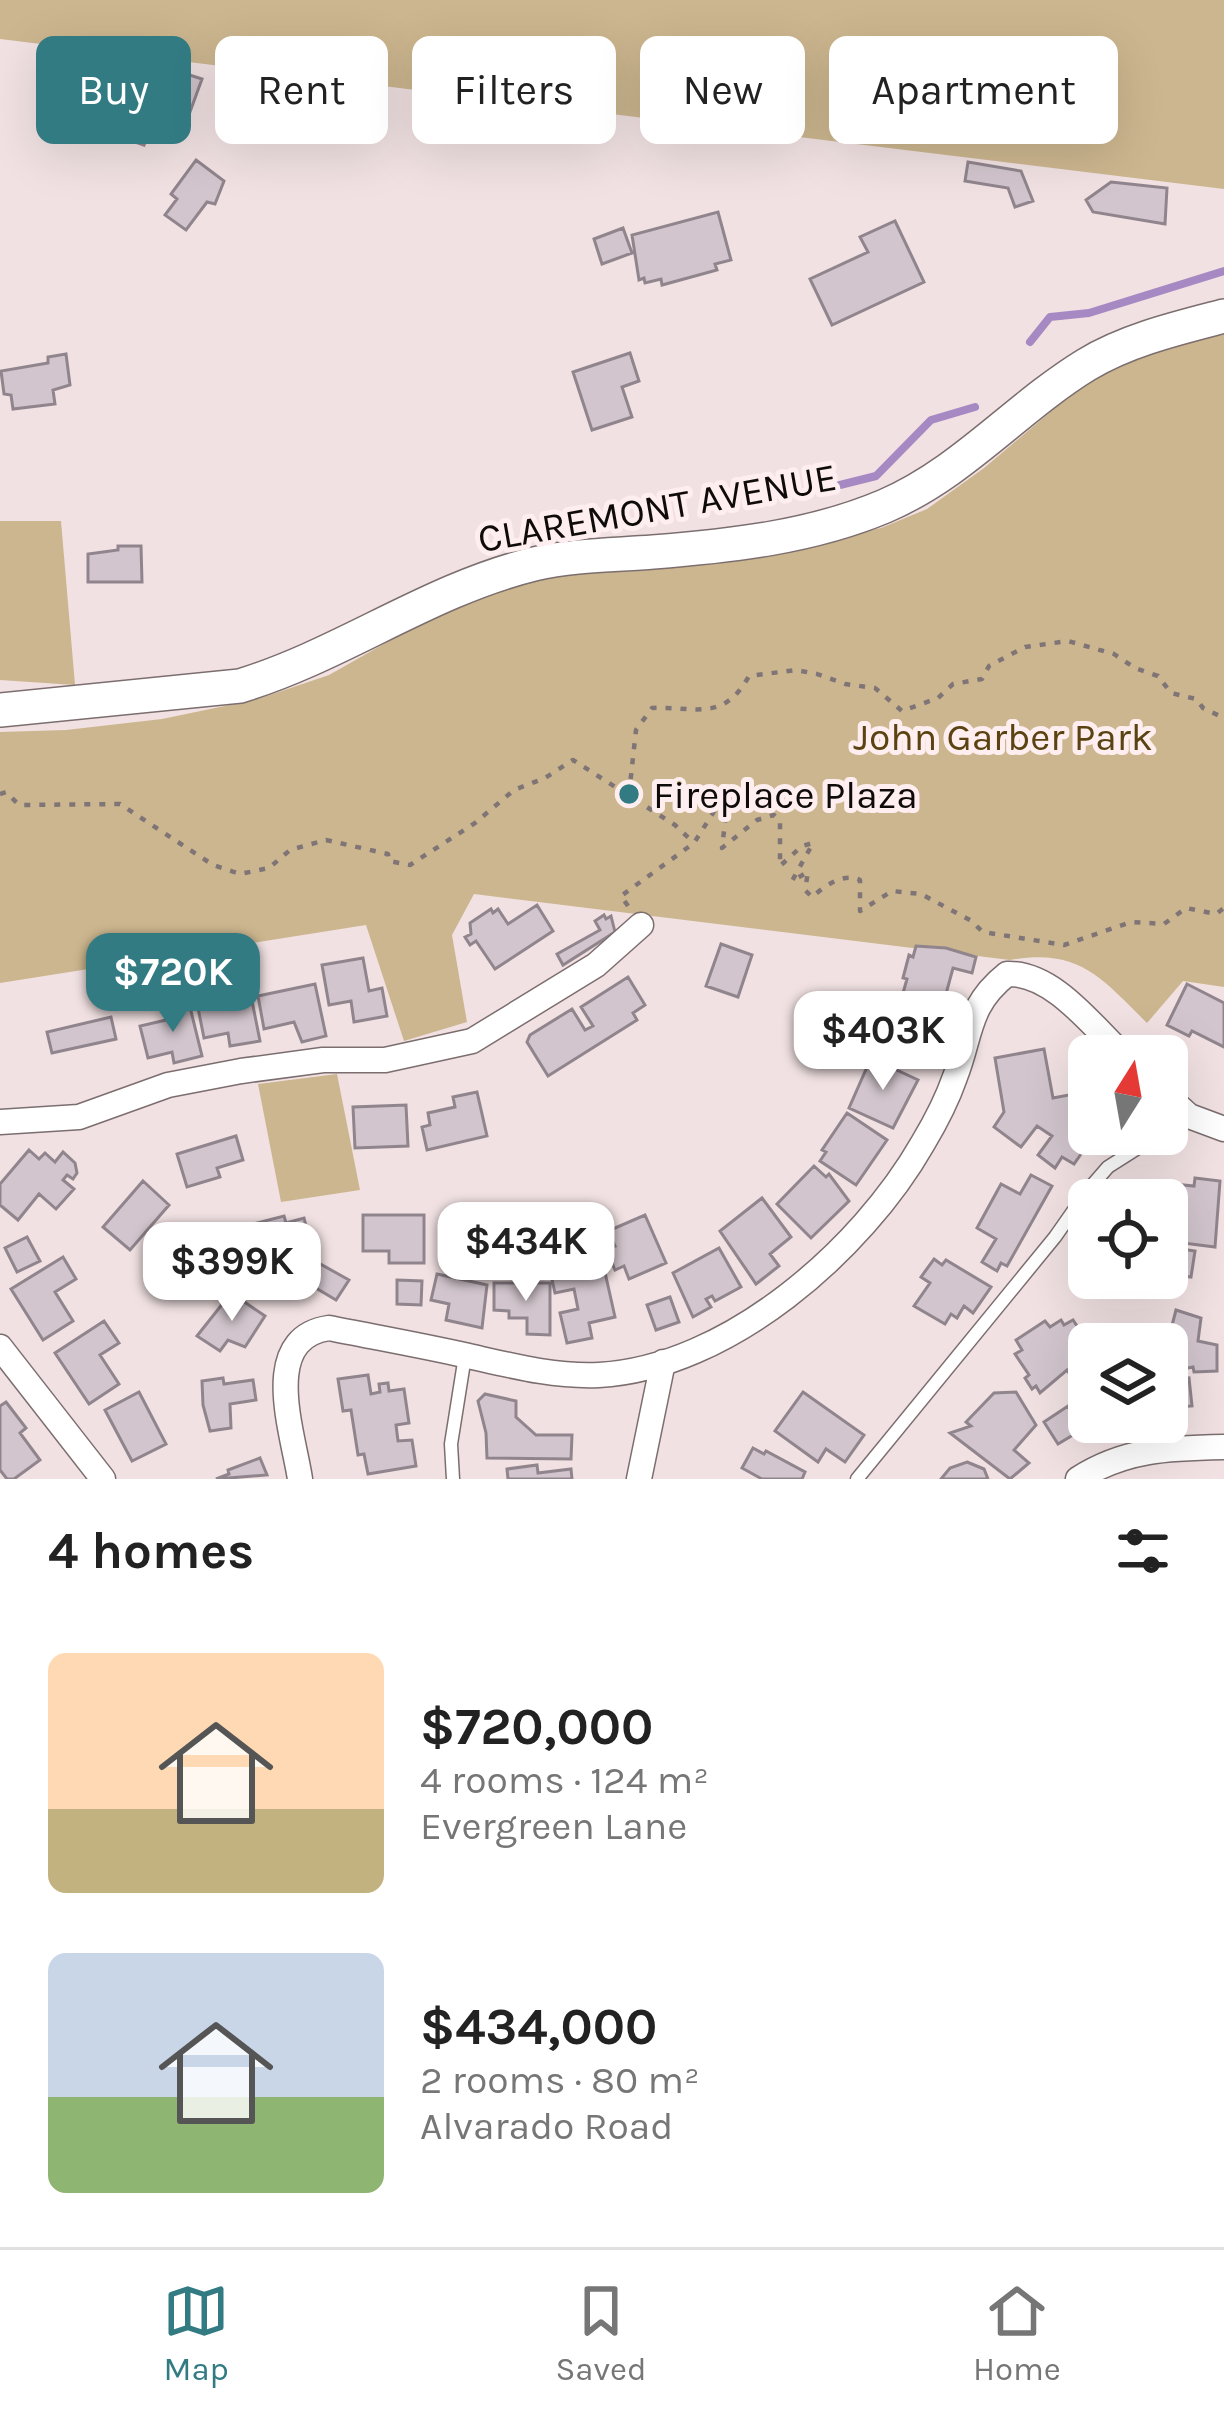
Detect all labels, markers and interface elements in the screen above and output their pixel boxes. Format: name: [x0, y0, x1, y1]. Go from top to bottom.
chip: Buy: [36, 36, 191, 144]
chip: Rent: [215, 36, 388, 144]
chip: Filters: [412, 36, 616, 144]
chip: New: [640, 36, 805, 144]
chip: Apartment: [829, 36, 1118, 144]
street label: CLAREMONT AVENUE: [474, 454, 840, 562]
park label: John Garber Park: [853, 714, 1153, 760]
place label: Fireplace Plaza: [653, 772, 918, 818]
marker: Fireplace Plaza: [616, 781, 642, 807]
pin: $720K: [89, 933, 257, 1035]
text: $720K: [113, 949, 233, 995]
pin: $403K: [799, 991, 967, 1093]
text: $403K: [821, 1007, 945, 1053]
north arrow: [1068, 1035, 1188, 1155]
map controls: [1068, 1035, 1188, 1443]
button: locate: [1068, 1179, 1188, 1299]
pin: $434K: [442, 1202, 610, 1304]
text: $434K: [464, 1218, 588, 1264]
pin: $399K: [148, 1222, 316, 1324]
text: $399K: [170, 1238, 294, 1284]
button: layers: [1068, 1323, 1188, 1443]
icon: filters: [1110, 1518, 1176, 1584]
text: 4 homes: [48, 1521, 254, 1581]
text: $720,000: [420, 1697, 653, 1757]
icon: home: [144, 1701, 288, 1845]
text: 4 rooms · 124 m²: [420, 1757, 709, 1803]
text: Evergreen Lane: [420, 1803, 687, 1849]
text: $434,000: [420, 1997, 657, 2057]
icon: home: [144, 2001, 288, 2145]
text: 2 rooms · 80 m²: [420, 2057, 700, 2103]
text: Alvarado Road: [420, 2103, 673, 2149]
tab: Map: [163, 2278, 229, 2388]
tab: Saved: [555, 2278, 647, 2388]
tab: Home: [973, 2278, 1061, 2388]

